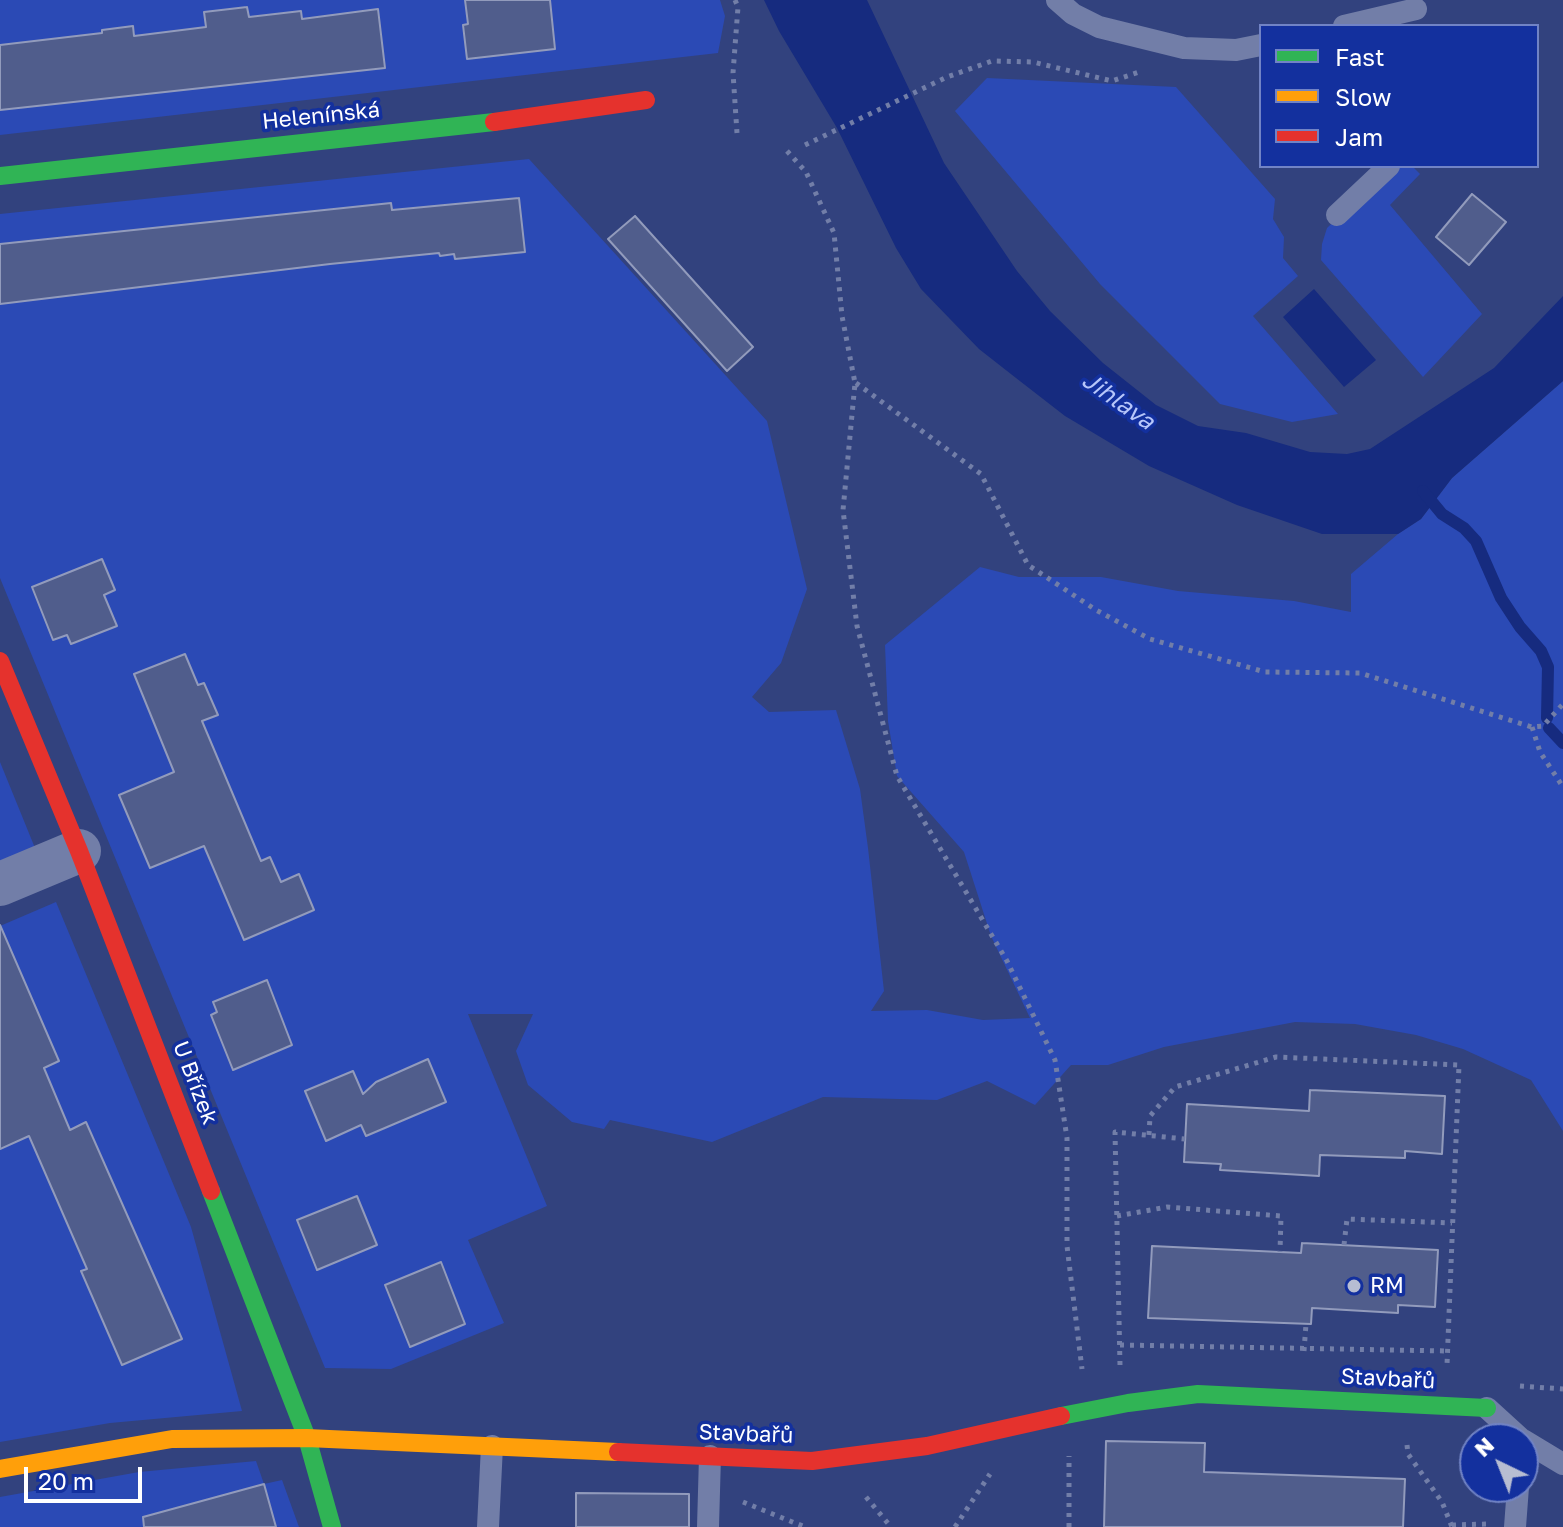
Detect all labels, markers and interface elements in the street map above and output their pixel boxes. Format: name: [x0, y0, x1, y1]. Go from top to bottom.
legend: [1259, 24, 1539, 168]
text: Fast: [1335, 42, 1385, 71]
text: Slow: [1335, 82, 1391, 111]
street label: Helenínská: [261, 97, 381, 135]
text: Jam: [1335, 122, 1383, 151]
water label: Jihlava: [1076, 366, 1160, 436]
street label: U Břízek: [167, 1038, 223, 1128]
place label: RM: [1370, 1273, 1404, 1299]
marker: RM: [1345, 1277, 1363, 1295]
street label: Stavbařů: [1340, 1363, 1436, 1395]
street label: Stavbařů: [698, 1419, 794, 1449]
north arrow: [1459, 1423, 1539, 1503]
text: N: [1468, 1431, 1499, 1462]
scale bar: [28, 1451, 146, 1501]
text: 20 m: [38, 1466, 94, 1495]

